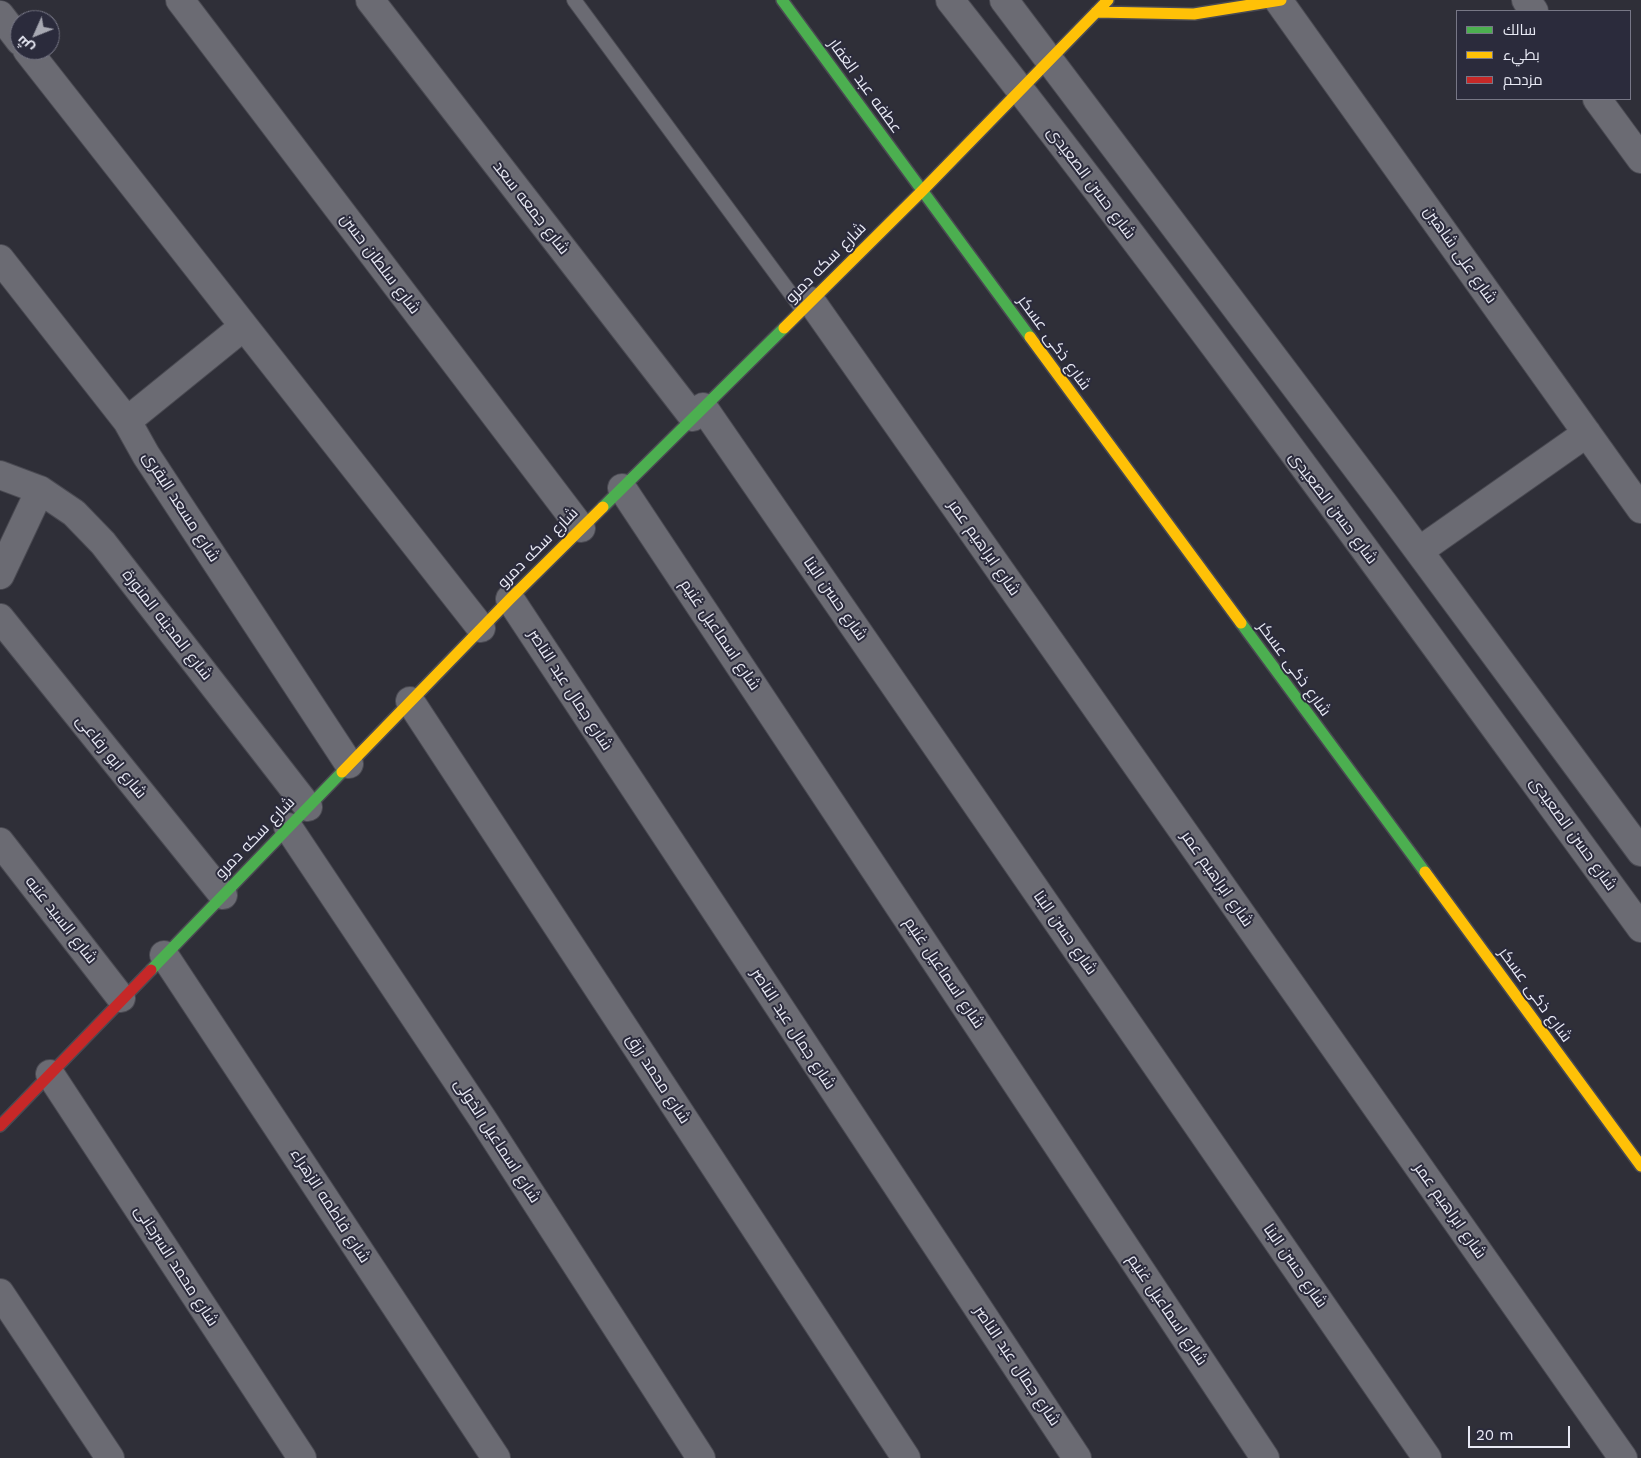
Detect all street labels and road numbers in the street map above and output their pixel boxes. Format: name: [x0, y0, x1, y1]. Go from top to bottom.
street label: عطفه عبد الغفار: [824, 35, 906, 137]
street label: شارع حسن الصعيدى: [1043, 123, 1139, 243]
street label: شارع جمعه سعد: [489, 158, 573, 258]
street label: شارع على شاهين: [1419, 202, 1501, 308]
street label: شارع سلطان حسن: [336, 210, 424, 318]
street label: شارع سكه دمرو: [782, 219, 870, 307]
street label: شارع ذكى عسكر: [1013, 292, 1095, 394]
street label: شارع مسعد البقرى: [138, 448, 224, 566]
street label: شارع حسن الصعيدى: [1285, 448, 1381, 568]
street label: شارع ابراهيم عمر: [944, 496, 1024, 600]
street label: شارع سكه دمرو: [494, 504, 582, 592]
street label: شارع حسن البنا: [799, 553, 871, 645]
street label: شارع المدينه المنورة: [118, 566, 216, 684]
street label: شارع اسماعيل غنيم: [676, 576, 764, 694]
street label: شارع ذكى عسكر: [1253, 618, 1335, 720]
street label: شارع جمال عبد الناصر: [524, 626, 616, 754]
street label: شارع ابو رفاعى: [71, 711, 151, 803]
street label: شارع حسن الصعيدى: [1525, 774, 1621, 894]
street label: شارع سكه دمرو: [211, 793, 299, 883]
street label: شارع ابراهيم عمر: [1177, 827, 1257, 931]
street label: شارع السيد عنبه: [21, 872, 101, 968]
street label: شارع حسن البنا: [1029, 887, 1101, 979]
street label: شارع اسماعيل غنيم: [900, 914, 988, 1032]
street label: شارع ذكى عسكر: [1494, 944, 1576, 1046]
street label: شارع جمال عبد الناصر: [747, 965, 839, 1093]
street label: شارع محمد رزق: [622, 1030, 694, 1128]
street label: شارع اسماعيل الخولى: [450, 1075, 544, 1207]
street label: شارع فاطمه الزهراء: [286, 1145, 374, 1267]
street label: شارع ابراهيم عمر: [1410, 1159, 1490, 1263]
street label: شارع محمد السرجانى: [130, 1202, 222, 1330]
street label: شارع حسن البنا: [1259, 1220, 1331, 1312]
street label: شارع اسماعيل غنيم: [1123, 1251, 1211, 1369]
street label: شارع جمال عبد الناصر: [970, 1302, 1064, 1430]

